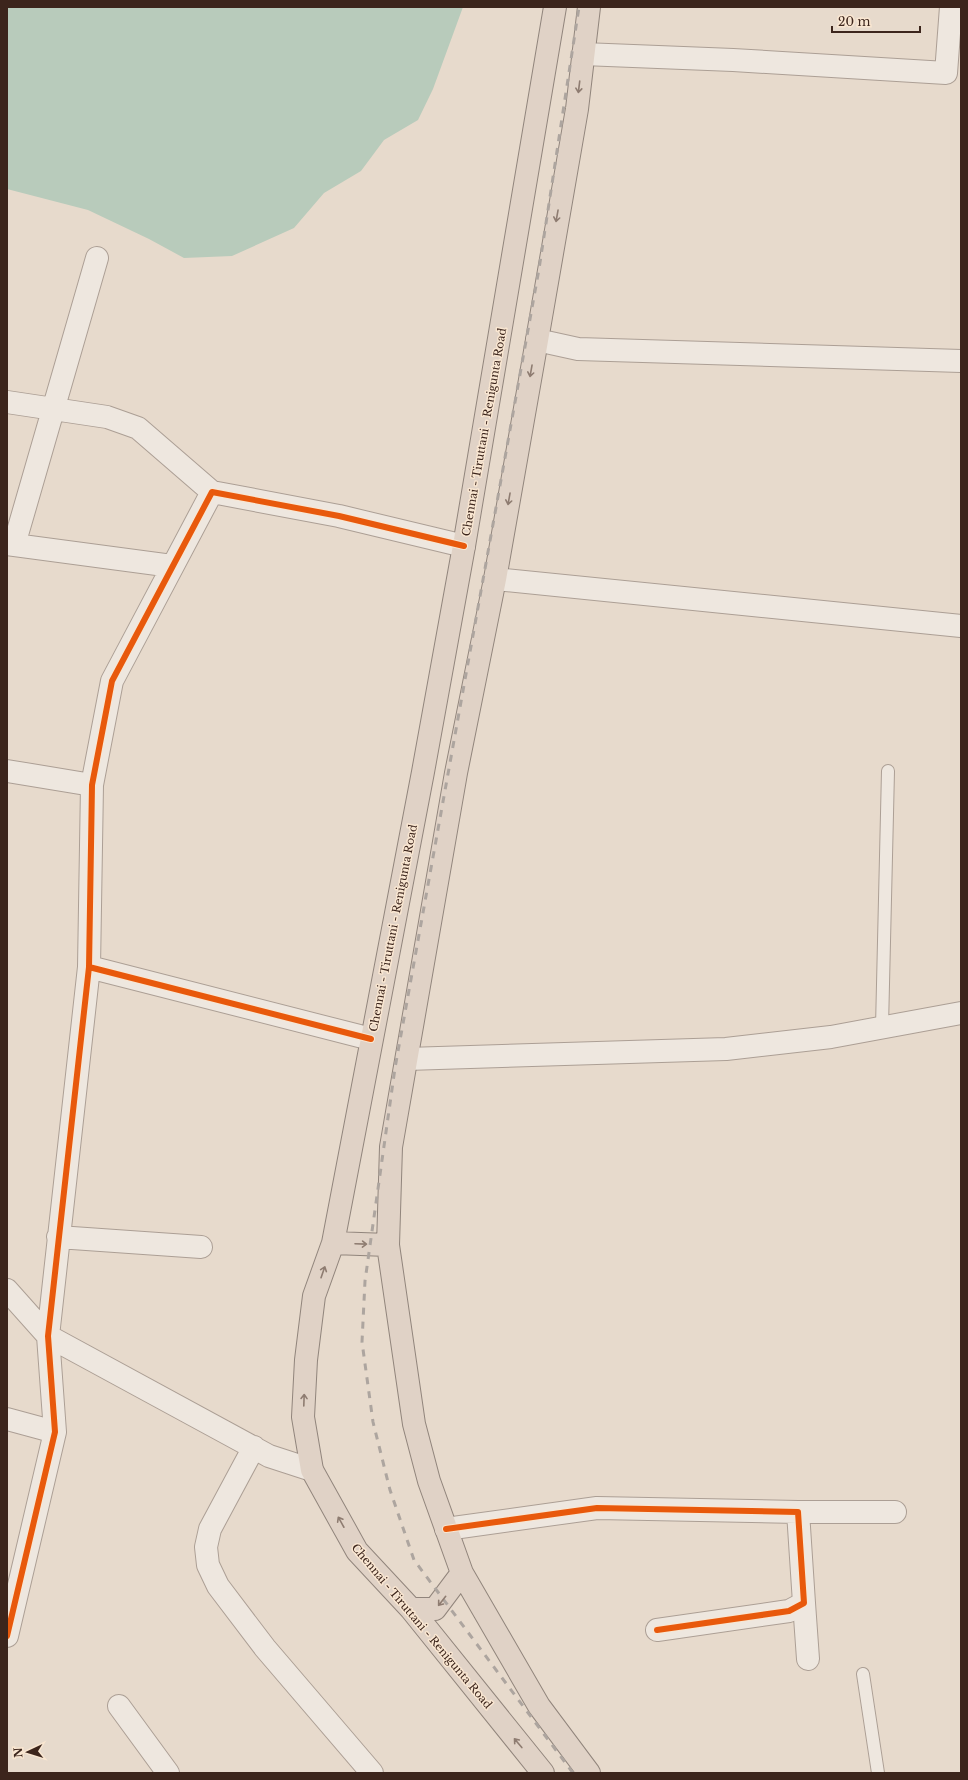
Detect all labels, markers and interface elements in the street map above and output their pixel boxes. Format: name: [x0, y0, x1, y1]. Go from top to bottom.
scale bar: [832, 8, 920, 34]
text: 20 m: [838, 14, 870, 29]
one-way arrow: [575, 80, 583, 93]
one-way arrow: [553, 209, 561, 222]
street label: Chennai - Tiruttani - Renigunta Road: [459, 326, 509, 537]
one-way arrow: [527, 364, 535, 377]
one-way arrow: [505, 492, 513, 505]
street label: Chennai - Tiruttani - Renigunta Road: [366, 822, 420, 1033]
one-way arrow: [354, 1240, 367, 1248]
one-way arrow: [320, 1266, 327, 1279]
one-way arrow: [300, 1394, 308, 1407]
one-way arrow: [336, 1516, 344, 1528]
street label: Chennai - Tiruttani - Renigunta Road: [349, 1541, 496, 1712]
one-way arrow: [437, 1595, 446, 1606]
north arrow: [8, 1732, 48, 1772]
one-way arrow: [514, 1738, 523, 1748]
text: N: [11, 1746, 25, 1758]

